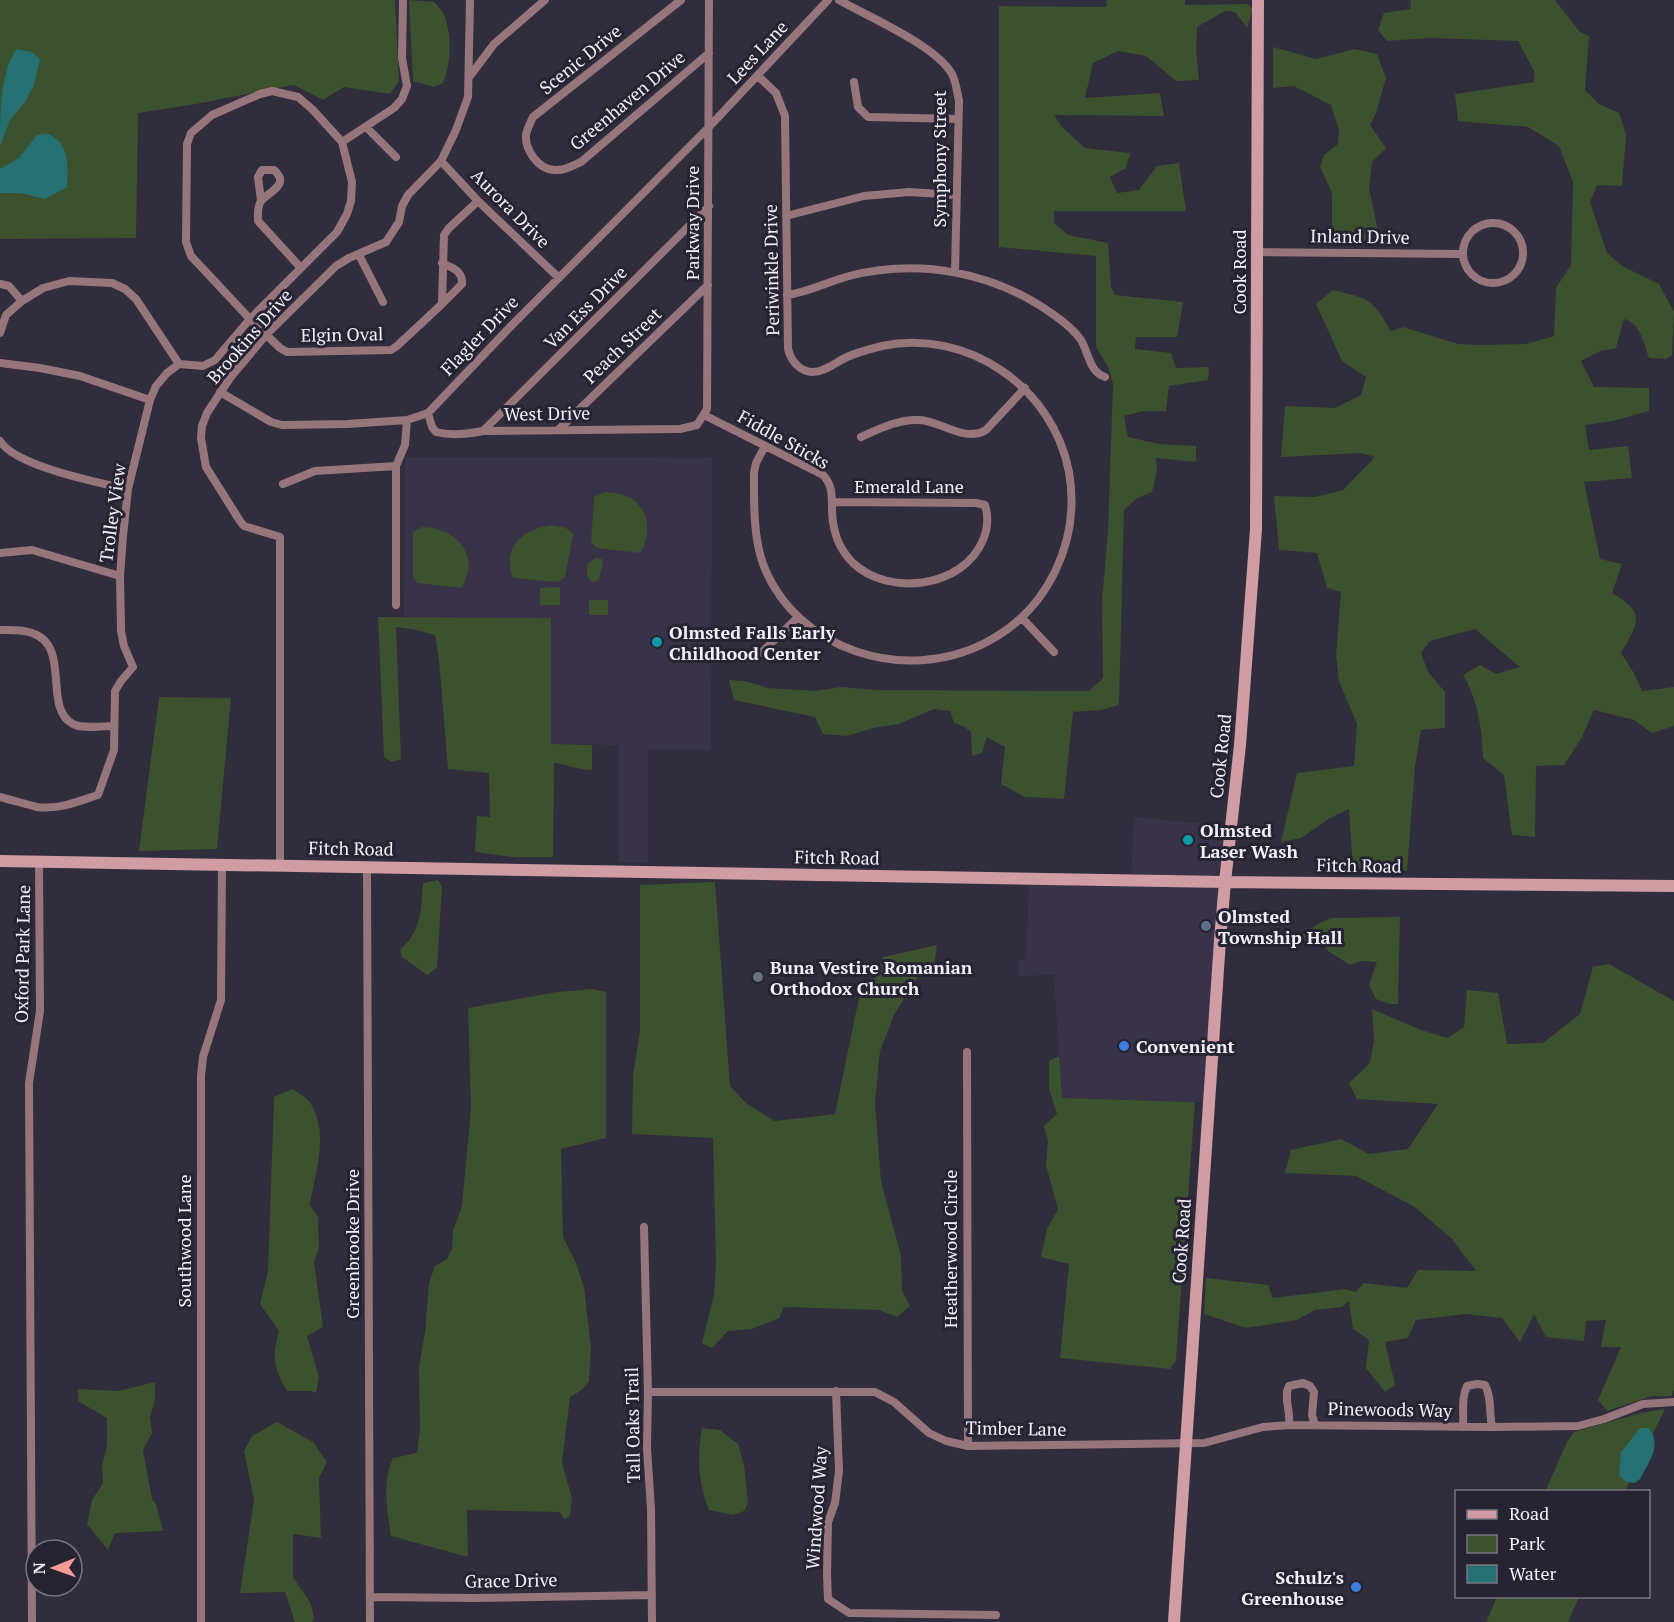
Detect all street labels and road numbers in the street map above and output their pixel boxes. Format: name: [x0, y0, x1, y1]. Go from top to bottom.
street label: Lees Lane: [721, 15, 793, 89]
street label: Scenic Drive: [534, 19, 626, 99]
street label: Greenhaven Drive: [564, 45, 690, 155]
street label: Symphony Street: [927, 90, 951, 228]
street label: Aurora Drive: [466, 163, 556, 253]
street label: Parkway Drive: [680, 166, 704, 280]
street label: Periwinkle Drive: [758, 204, 784, 336]
street label: Inland Drive: [1310, 223, 1410, 249]
street label: Cook Road: [1227, 230, 1251, 314]
street label: Van Ess Drive: [538, 260, 632, 354]
street label: Brookins Drive: [201, 283, 297, 389]
street label: Flagler Drive: [435, 290, 523, 380]
street label: Peach Street: [578, 302, 666, 388]
street label: Elgin Oval: [300, 321, 384, 347]
street label: West Drive: [504, 400, 590, 426]
street label: Fiddle Sticks: [734, 404, 834, 474]
street label: Trolley View: [93, 461, 131, 564]
street label: Emerald Lane: [854, 474, 964, 498]
street label: Cook Road: [1204, 713, 1236, 799]
street label: Fitch Road: [308, 835, 394, 861]
street label: Fitch Road: [794, 844, 880, 870]
street label: Fitch Road: [1316, 852, 1402, 878]
street label: Oxford Park Lane: [9, 885, 35, 1023]
street label: Greenbrooke Drive: [340, 1169, 364, 1319]
street label: Heatherwood Circle: [938, 1170, 962, 1328]
street label: Southwood Lane: [172, 1174, 196, 1308]
street label: Cook Road: [1166, 1198, 1196, 1284]
street label: Tall Oaks Trail: [619, 1367, 645, 1483]
street label: Pinewoods Way: [1327, 1396, 1453, 1422]
street label: Timber Lane: [965, 1415, 1067, 1441]
street label: Windwood Way: [800, 1444, 832, 1571]
street label: Grace Drive: [464, 1567, 558, 1593]

